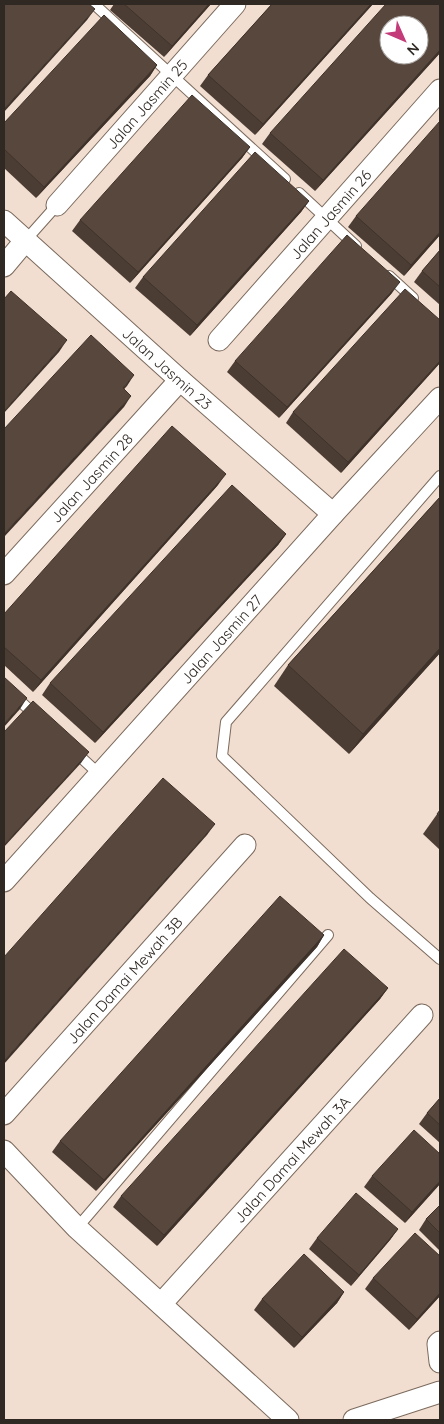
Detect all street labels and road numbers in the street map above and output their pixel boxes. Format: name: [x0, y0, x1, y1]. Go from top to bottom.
street label: Jalan Jasmin 25: [102, 55, 191, 153]
street label: Jalan Jasmin 26: [285, 165, 375, 263]
street label: Jalan Jasmin 23: [119, 323, 216, 413]
street label: Jalan Jasmin 28: [46, 429, 137, 526]
street label: Jalan Jasmin 27: [176, 590, 266, 687]
street label: Jalan Damai Mewah 3B: [62, 912, 186, 1048]
street label: Jalan Damai Mewah 3A: [229, 1092, 354, 1227]

